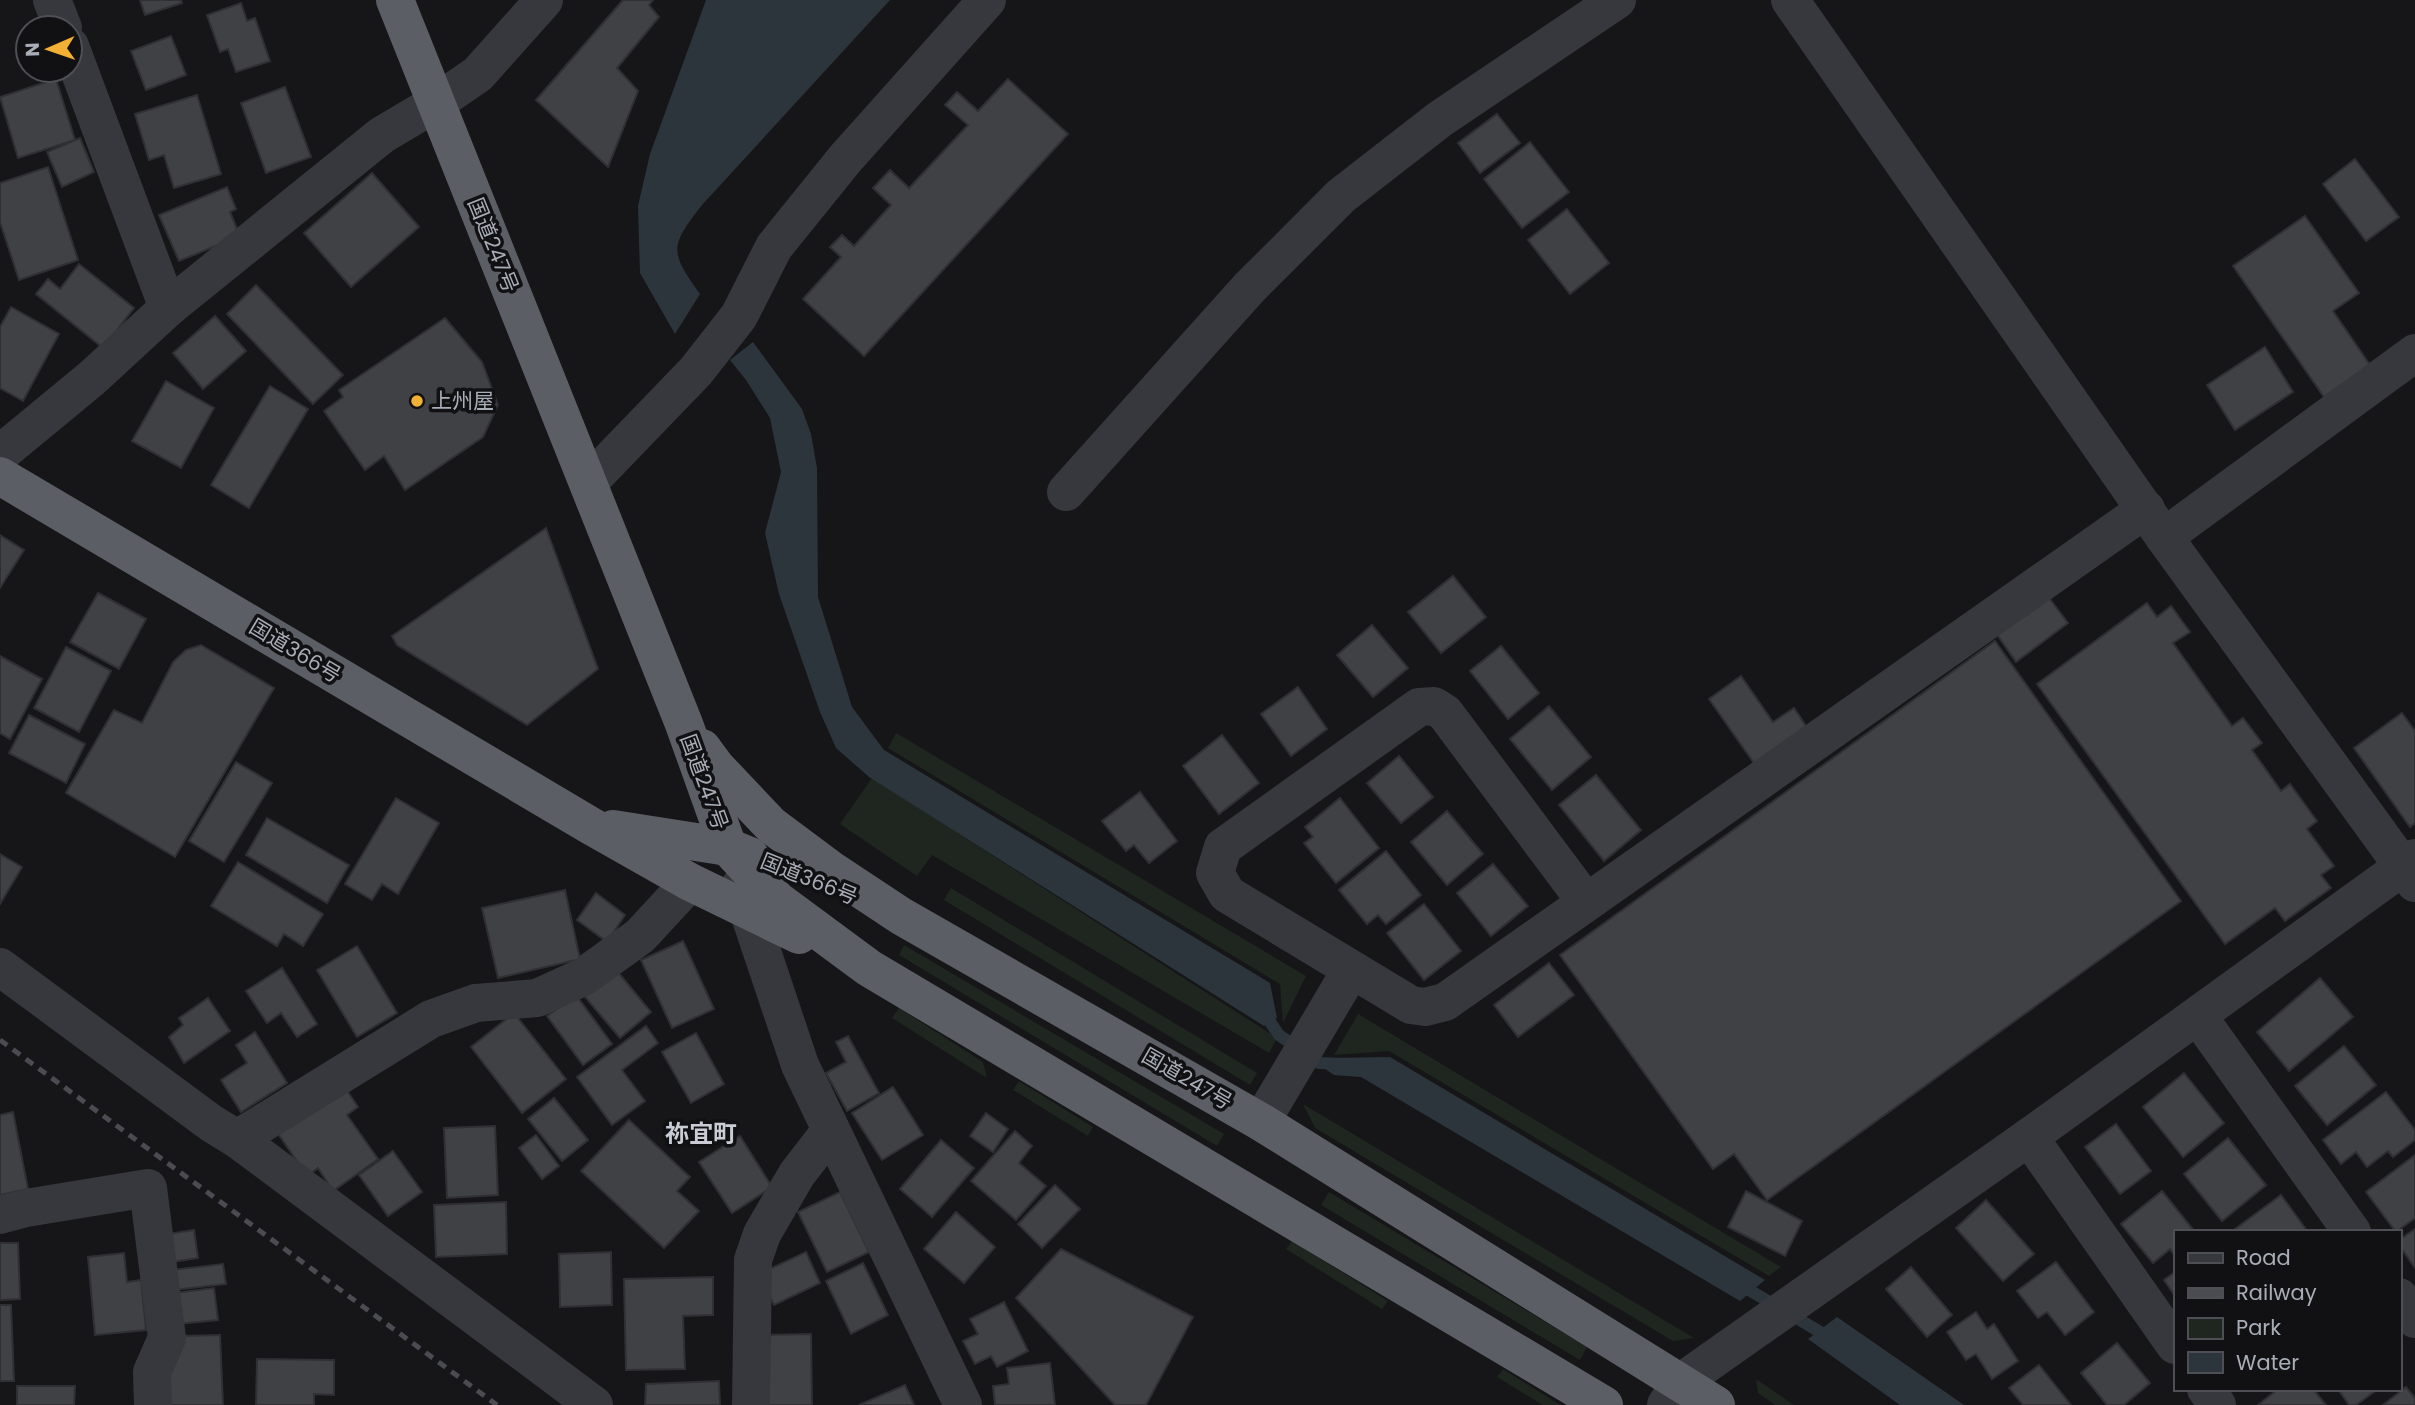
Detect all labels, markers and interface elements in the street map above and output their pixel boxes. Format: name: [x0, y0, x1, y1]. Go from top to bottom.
north arrow: [14, 14, 84, 84]
text: N: [19, 42, 46, 57]
street label: 国道247号: [461, 193, 526, 296]
place label: 上州屋: [431, 386, 494, 415]
marker: 上州屋: [409, 393, 425, 409]
street label: 国道366号: [244, 612, 346, 689]
street label: 国道247号: [674, 730, 735, 834]
street label: 国道366号: [756, 846, 862, 911]
street label: 国道247号: [1137, 1041, 1238, 1116]
district label: 祢宜町: [665, 1117, 737, 1150]
legend: [2174, 1230, 2401, 1391]
text: Road: [2236, 1243, 2291, 1272]
text: Railway: [2236, 1278, 2317, 1307]
text: Park: [2236, 1313, 2281, 1342]
text: Water: [2236, 1348, 2299, 1377]

